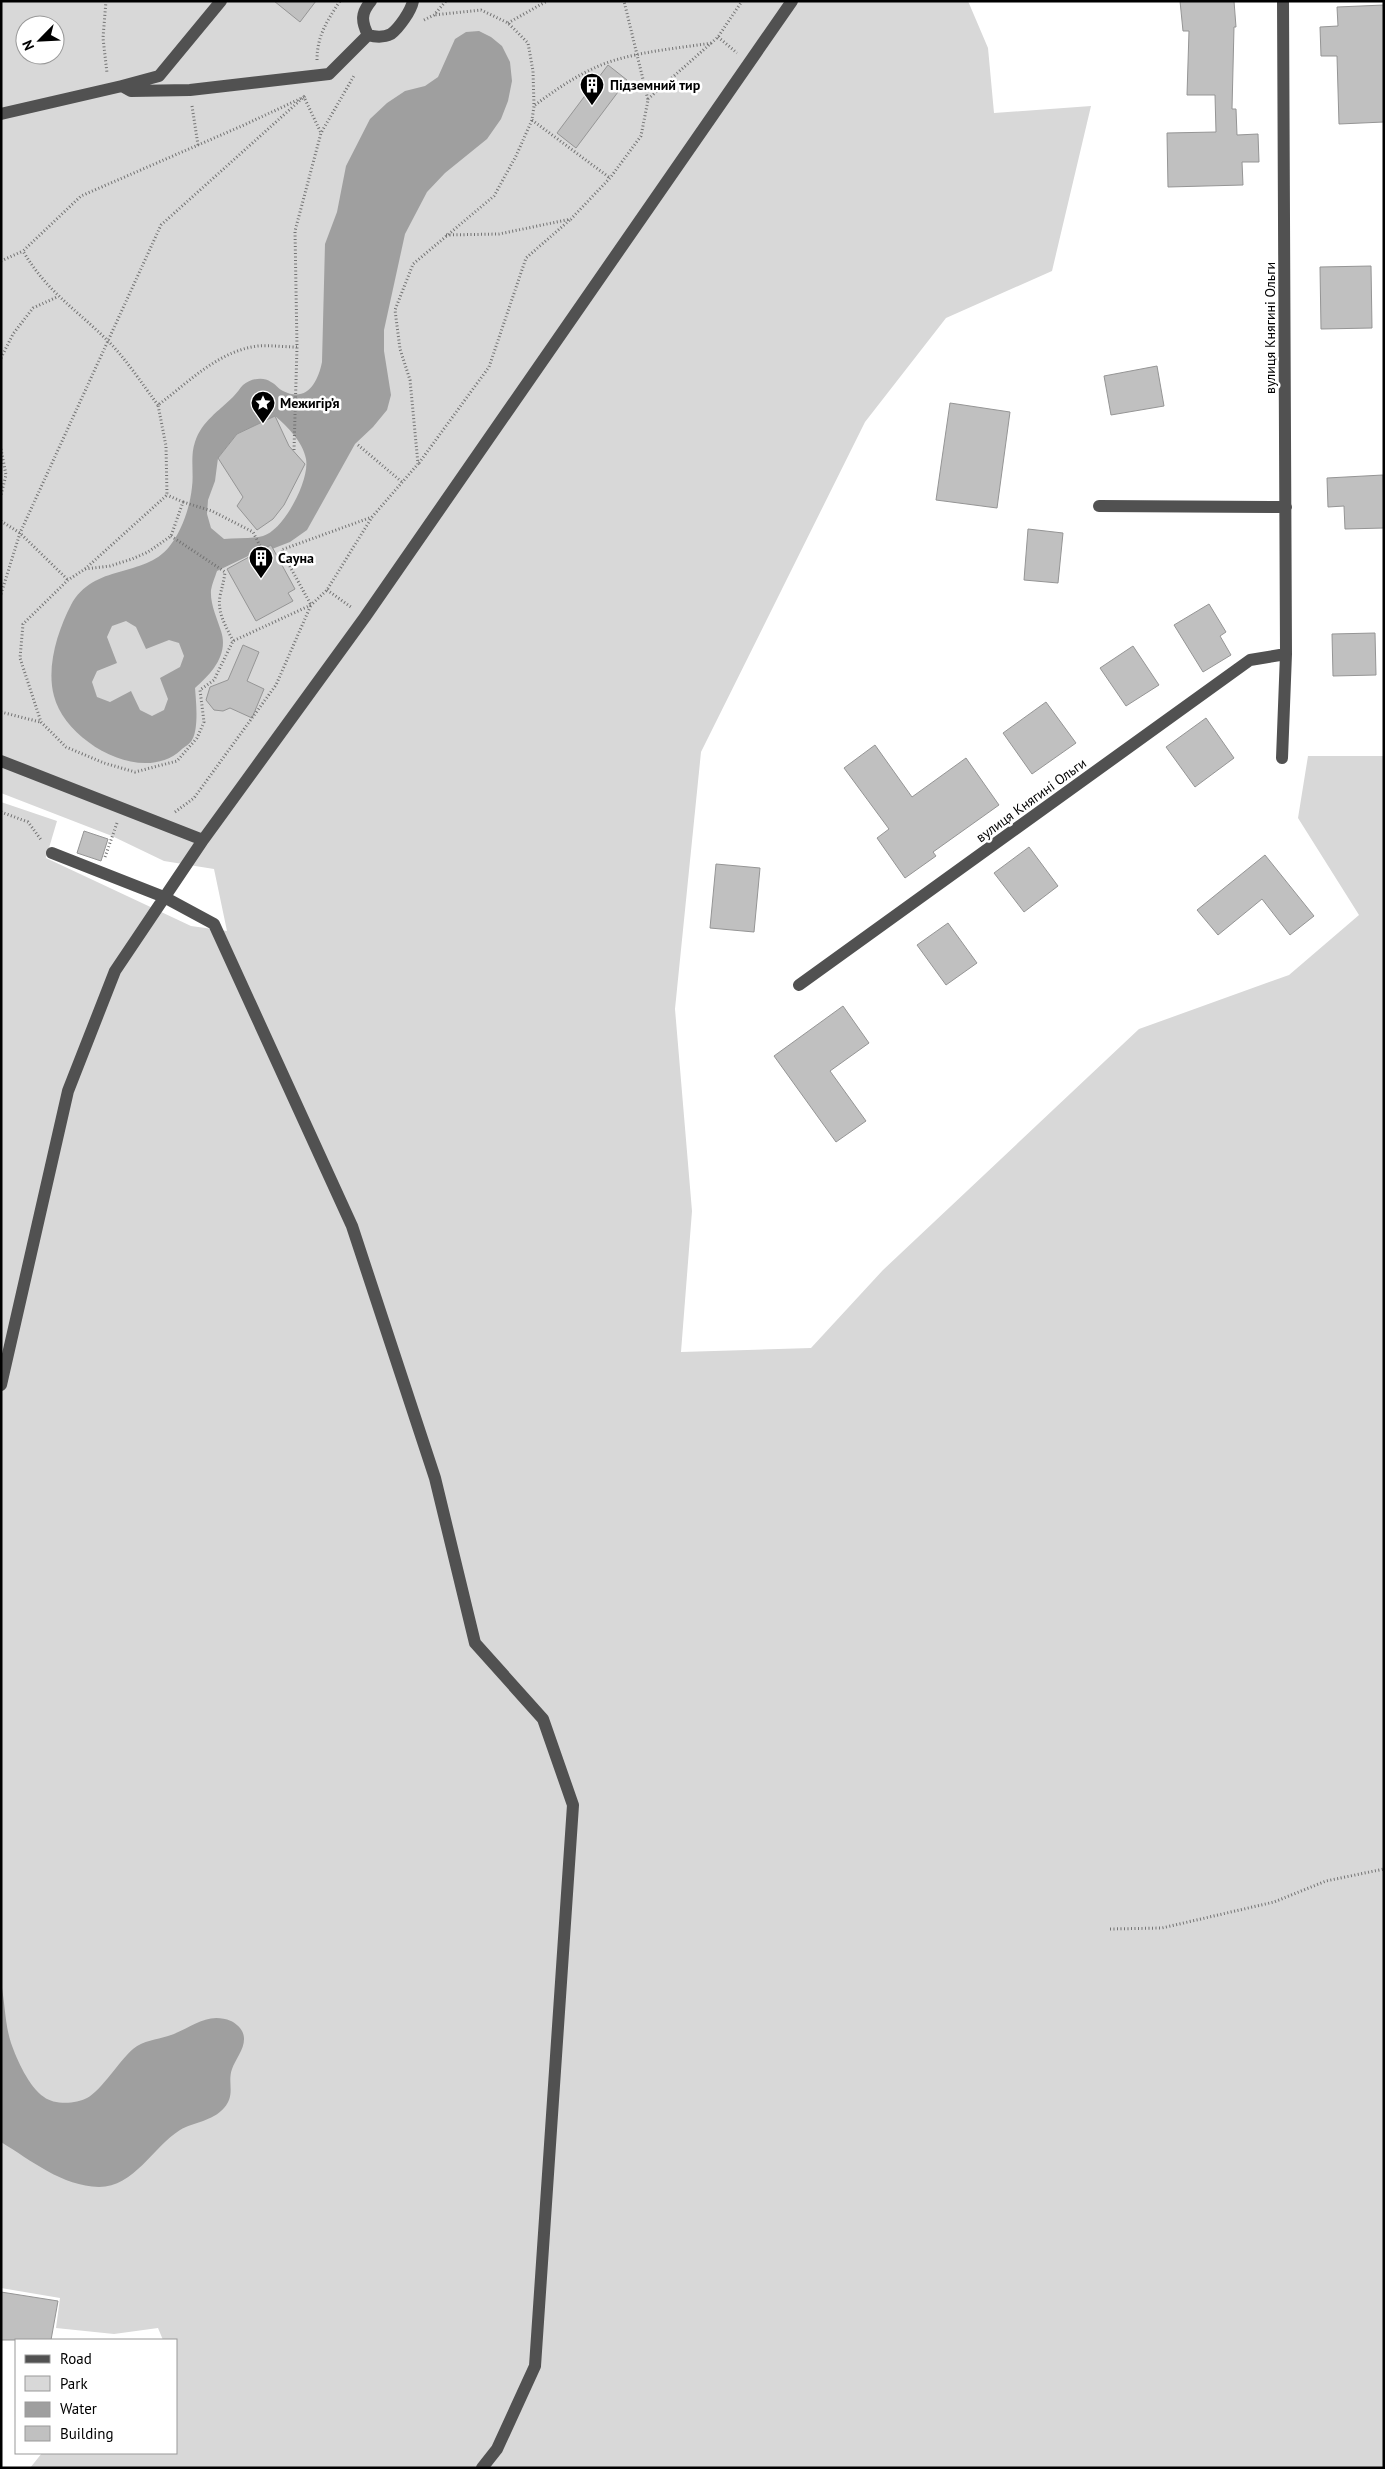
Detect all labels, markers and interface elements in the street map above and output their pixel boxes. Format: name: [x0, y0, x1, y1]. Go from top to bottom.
north arrow: [15, 15, 65, 65]
text: N: [18, 37, 38, 53]
building icon: Підземний тир: [579, 72, 605, 106]
place label: Підземний тир: [610, 76, 701, 94]
street label: вулиця Княгині Ольги: [1261, 262, 1279, 394]
place icon: Межигір’я: [250, 390, 276, 424]
place label: Межигір’я: [280, 394, 340, 412]
building icon: Сауна: [248, 545, 274, 579]
place label: Сауна: [278, 549, 314, 567]
street label: вулиця Княгині Ольги: [972, 754, 1090, 846]
legend: [15, 2339, 178, 2454]
text: Road: [60, 2349, 92, 2368]
text: Park: [60, 2374, 88, 2393]
text: Water: [60, 2399, 97, 2418]
text: Building: [60, 2424, 114, 2443]

